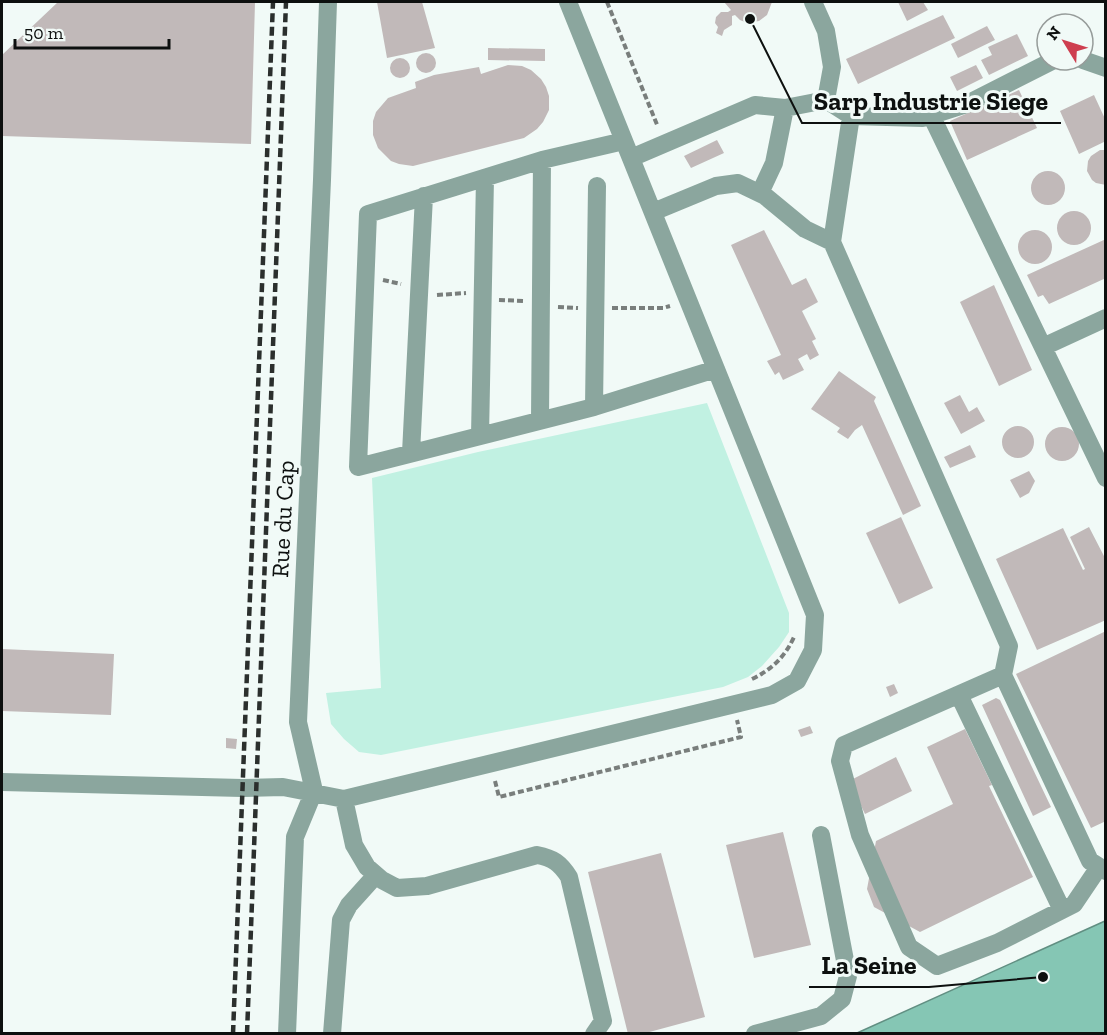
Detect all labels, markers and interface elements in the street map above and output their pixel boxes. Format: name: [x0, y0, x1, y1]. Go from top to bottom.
scale bar: [15, 12, 170, 50]
north arrow: [1035, 12, 1095, 72]
text: 50 m: [24, 22, 64, 44]
text: N: [1042, 22, 1065, 44]
callout: Sarp Industrie Siege: [802, 79, 1061, 123]
text: Sarp Industrie Siege: [814, 85, 1049, 117]
street label: Rue du Cap: [265, 460, 300, 578]
callout: La Seine: [809, 943, 929, 987]
text: La Seine: [821, 949, 917, 981]

